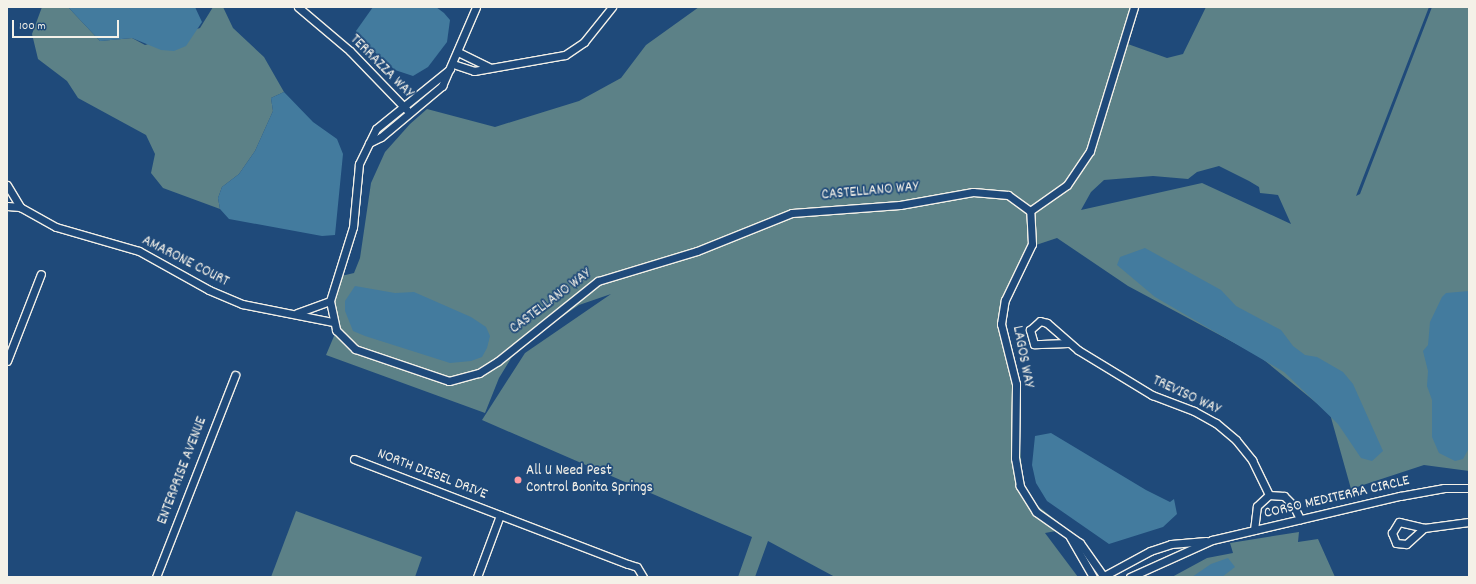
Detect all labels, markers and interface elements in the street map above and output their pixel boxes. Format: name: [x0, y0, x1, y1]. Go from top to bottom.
scale bar: [14, 12, 121, 38]
text: 100 m: [19, 18, 46, 35]
street label: TERRAZZA WAY: [345, 31, 417, 103]
street label: CASTELLANO WAY: [821, 179, 919, 205]
street label: AMARONE COURT: [138, 232, 232, 292]
street label: CASTELLANO WAY: [507, 266, 595, 338]
street label: LAGOS WAY: [1007, 324, 1037, 390]
street label: TREVISO WAY: [1149, 372, 1223, 420]
street label: ENTERPRISE AVENUE: [154, 415, 212, 527]
street label: NORTH DIESEL DRIVE: [374, 446, 490, 504]
place label: All U Need Pest Control Bonita Springs: [526, 462, 653, 497]
street label: CORSO MEDITERRA CIRCLE: [1263, 473, 1411, 523]
marker: All U Need Pest Control Bonita Springs: [513, 475, 523, 485]

